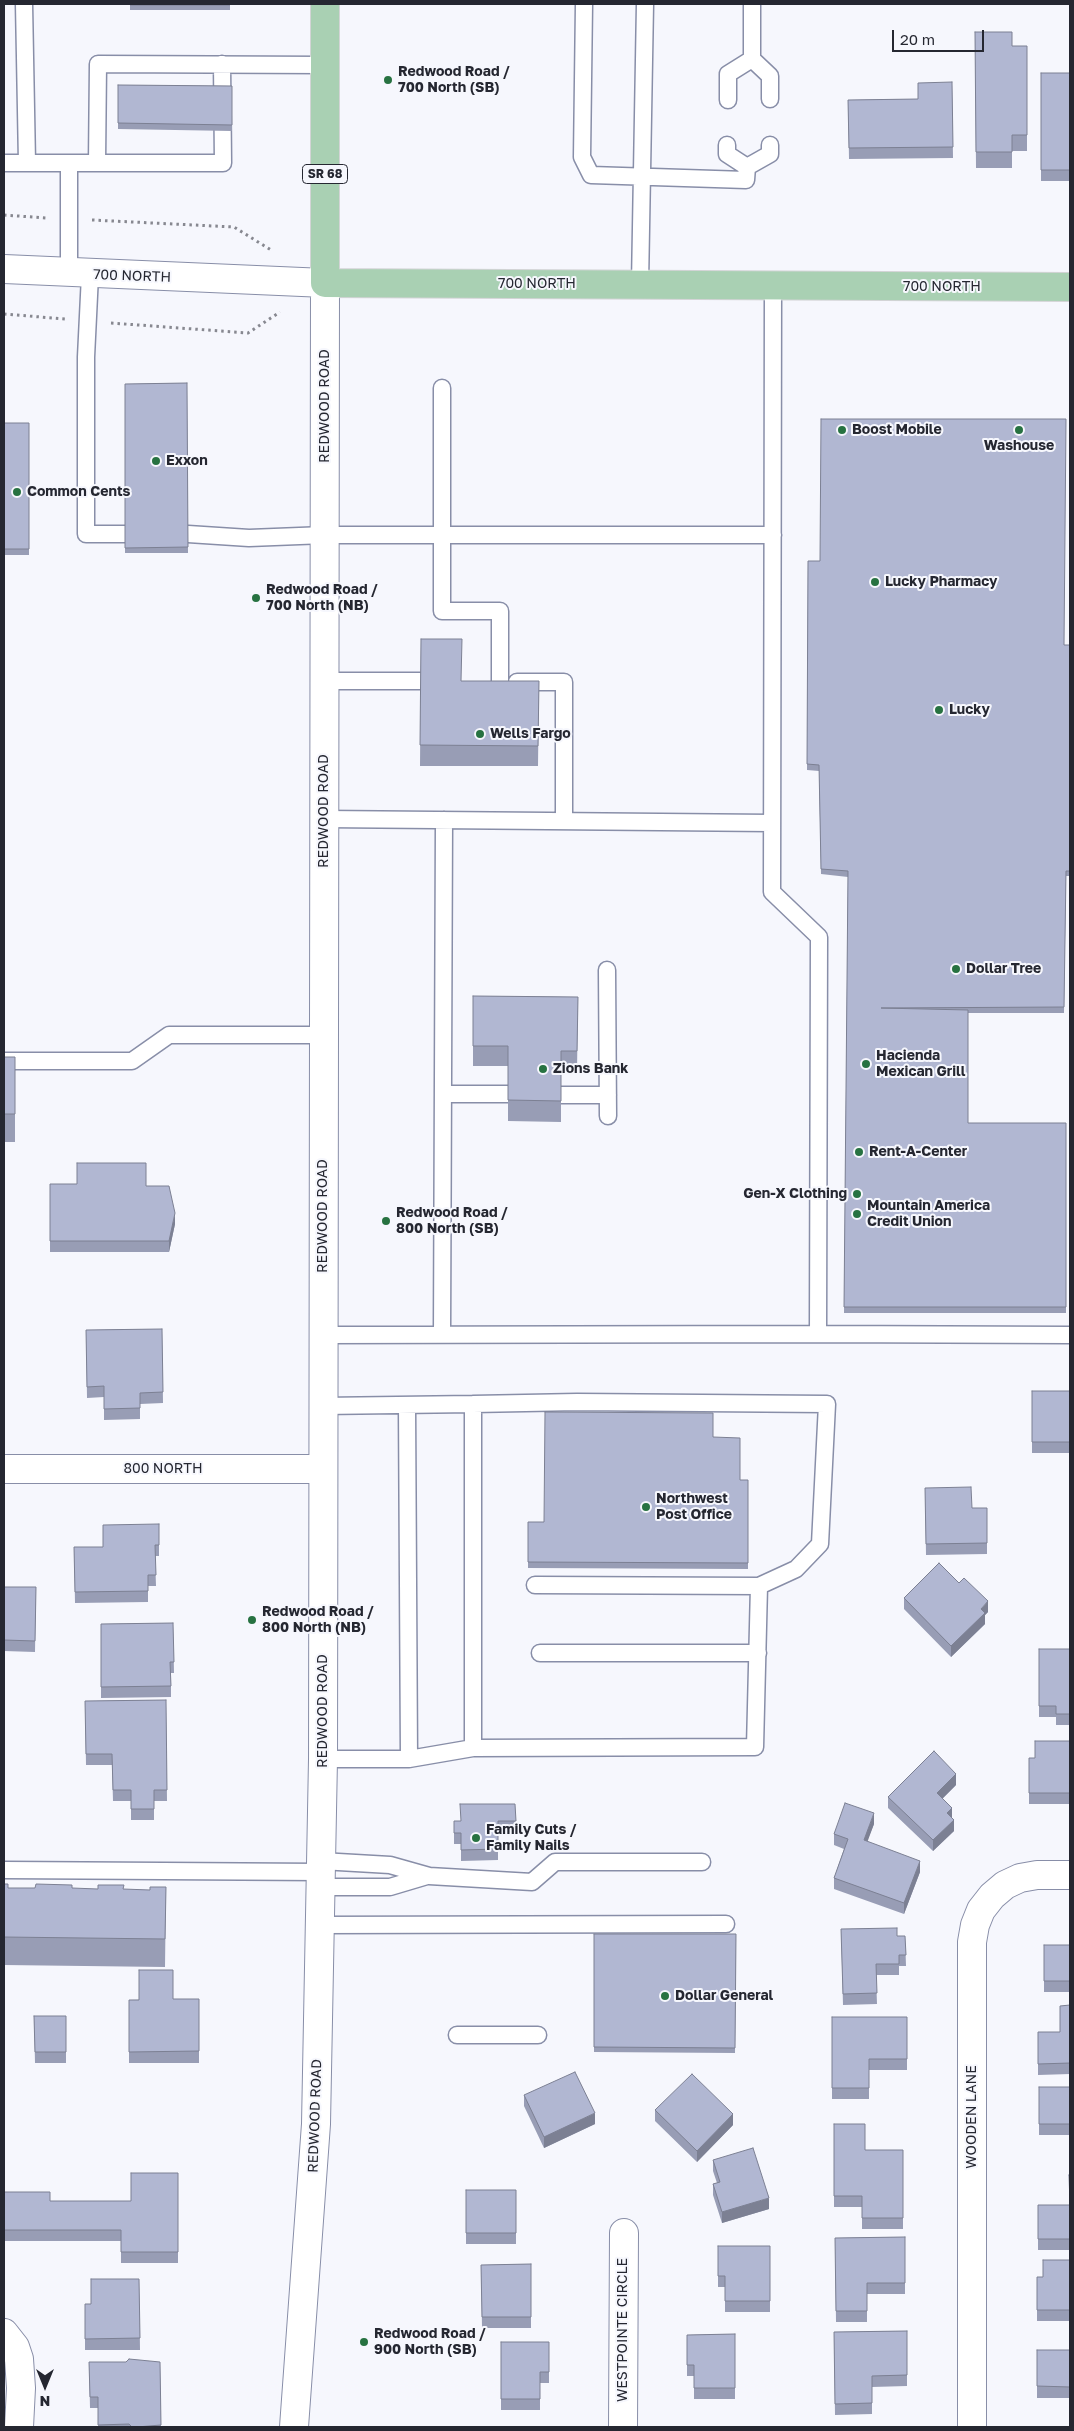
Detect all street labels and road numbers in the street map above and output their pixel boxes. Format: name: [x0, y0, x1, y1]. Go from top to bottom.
road number: SR 68: [302, 164, 348, 183]
street label: 700 NORTH: [93, 266, 171, 286]
street label: 700 NORTH: [498, 276, 576, 292]
street label: 700 NORTH: [903, 279, 981, 295]
street label: REDWOOD ROAD: [317, 349, 333, 463]
street label: REDWOOD ROAD: [316, 754, 332, 868]
street label: REDWOOD ROAD: [315, 1159, 331, 1273]
street label: 800 NORTH: [123, 1461, 203, 1477]
street label: REDWOOD ROAD: [315, 1654, 331, 1768]
street label: REDWOOD ROAD: [305, 2059, 325, 2173]
street label: WOODEN LANE: [964, 2065, 980, 2169]
street label: WESTPOINTE CIRCLE: [615, 2258, 631, 2402]

